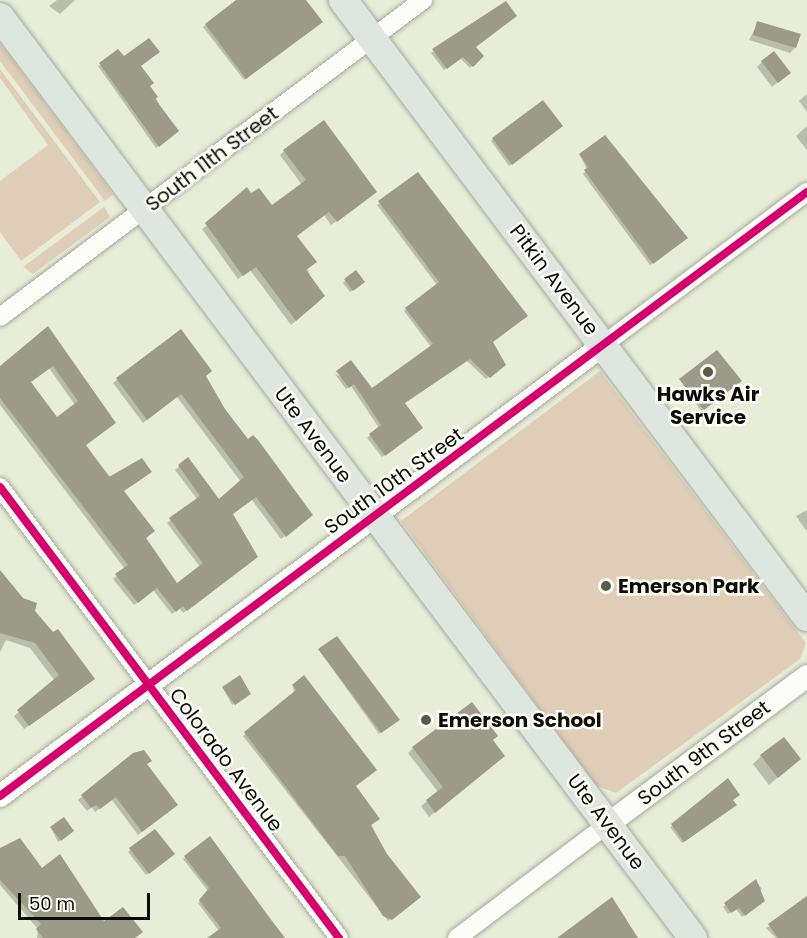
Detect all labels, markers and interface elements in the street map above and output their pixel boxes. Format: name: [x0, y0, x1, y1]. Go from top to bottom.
street label: South 11th Street: [141, 101, 283, 217]
street label: Pitkin Avenue: [505, 220, 603, 340]
marker: Hawks Air Service: [701, 365, 715, 379]
street label: Ute Avenue: [269, 382, 357, 488]
place label: Hawks Air Service: [657, 382, 759, 429]
street label: South 10th Street: [320, 423, 468, 539]
place label: Emerson Park: [618, 574, 759, 598]
marker: Emerson Park: [599, 579, 613, 593]
street label: Colorado Avenue: [164, 683, 288, 837]
street label: South 9th Street: [633, 695, 775, 811]
place label: Emerson School: [438, 708, 602, 732]
marker: Emerson School: [419, 713, 433, 727]
street label: Ute Avenue: [562, 769, 650, 875]
scale bar: [21, 881, 153, 919]
text: 50 m: [29, 891, 75, 916]

